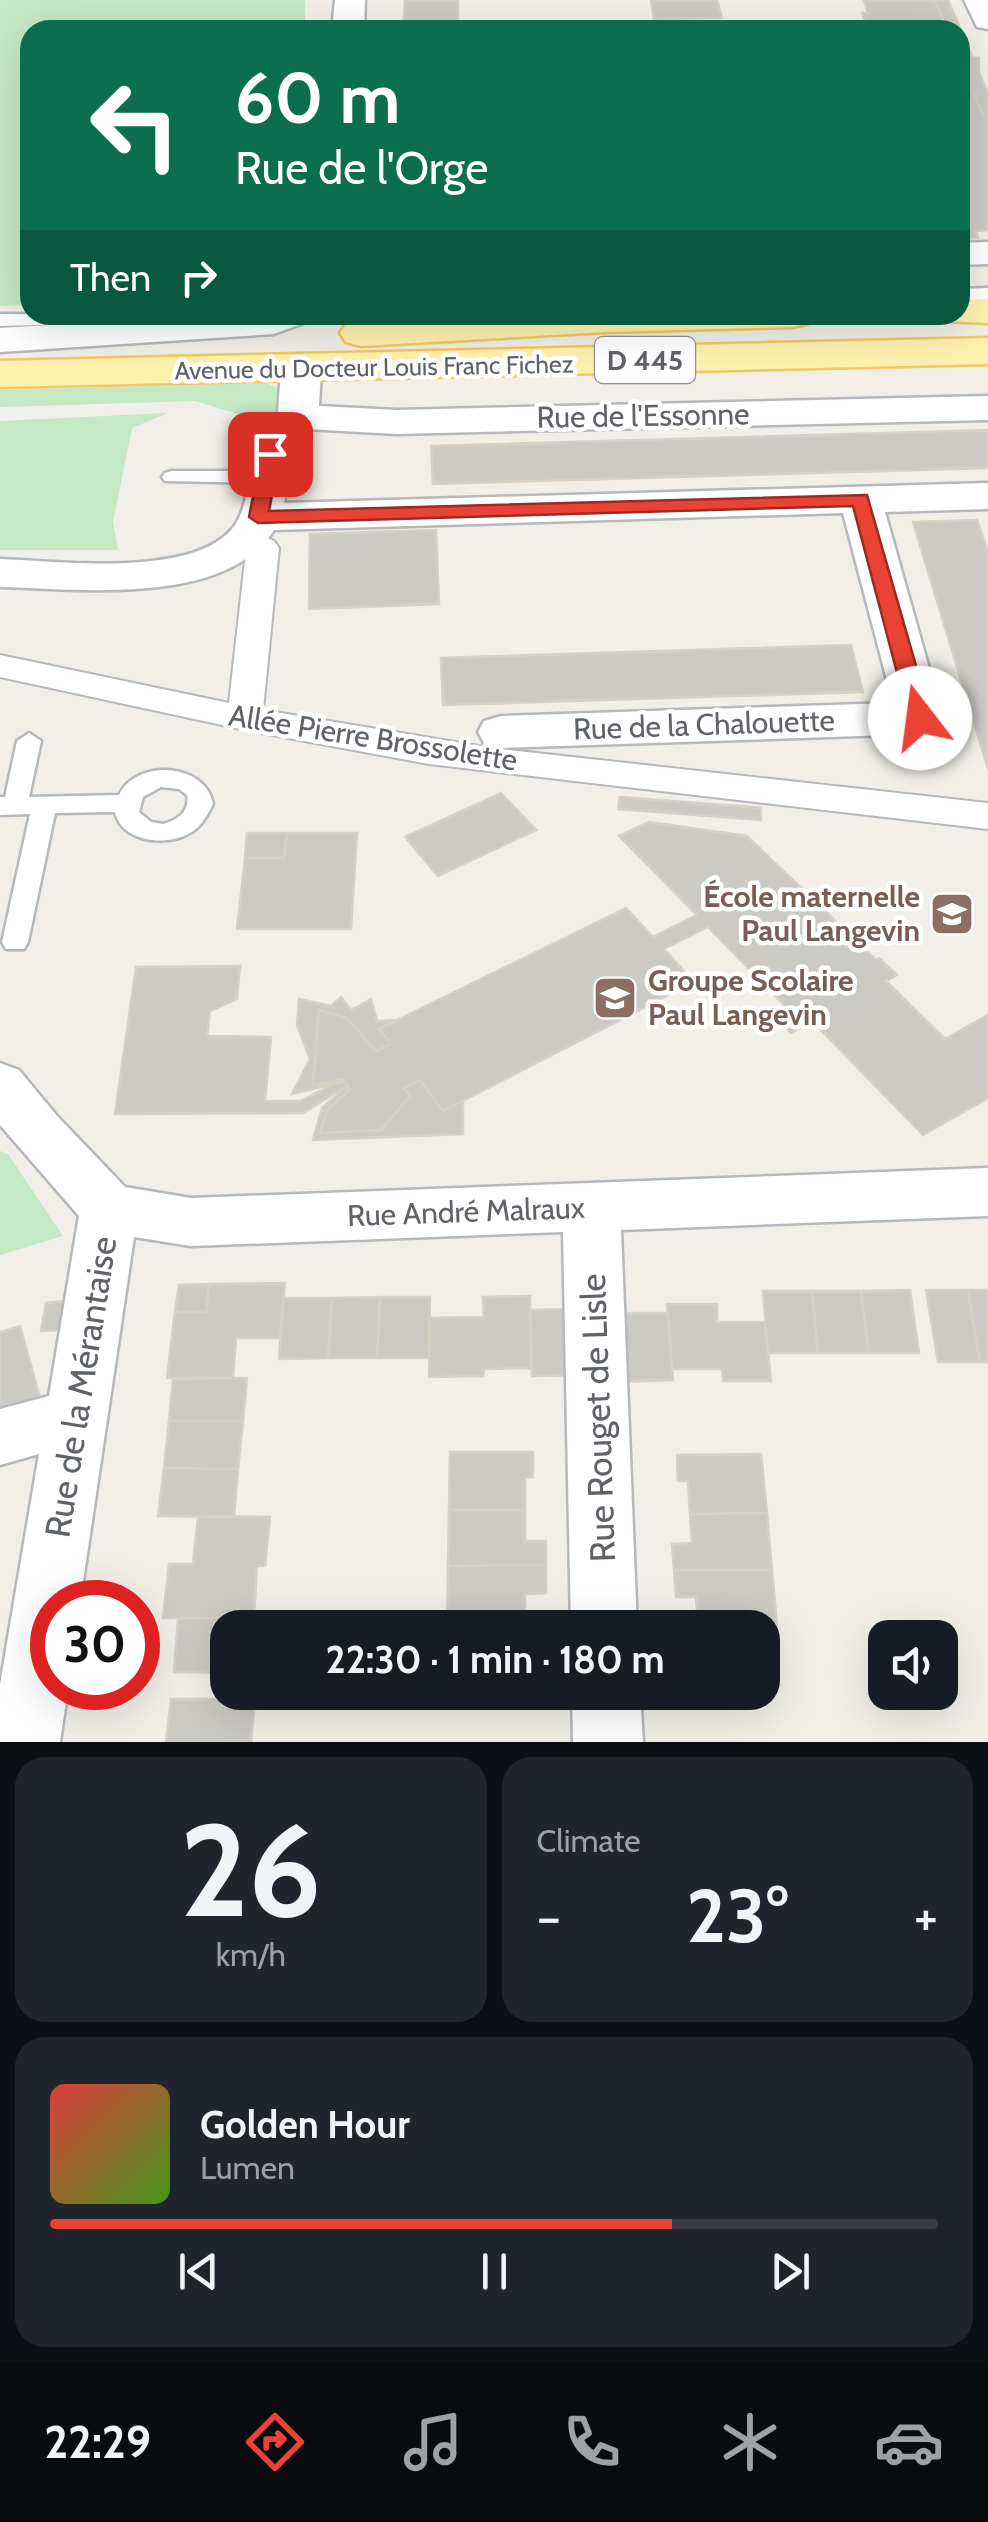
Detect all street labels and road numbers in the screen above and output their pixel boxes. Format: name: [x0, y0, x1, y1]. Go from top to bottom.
road number: D 445: [595, 337, 695, 383]
street label: Avenue du Docteur Louis Franc Fichez: [174, 349, 574, 385]
street label: Rue de l'Essonne: [536, 395, 750, 436]
street label: Allée Pierre Brossolette: [226, 696, 520, 779]
street label: Rue de la Chalouette: [573, 701, 835, 748]
street label: Rue André Malraux: [346, 1189, 586, 1234]
street label: Rue de la Mérantaise: [35, 1233, 126, 1541]
street label: Rue Rouget de Lisle: [571, 1273, 624, 1563]

